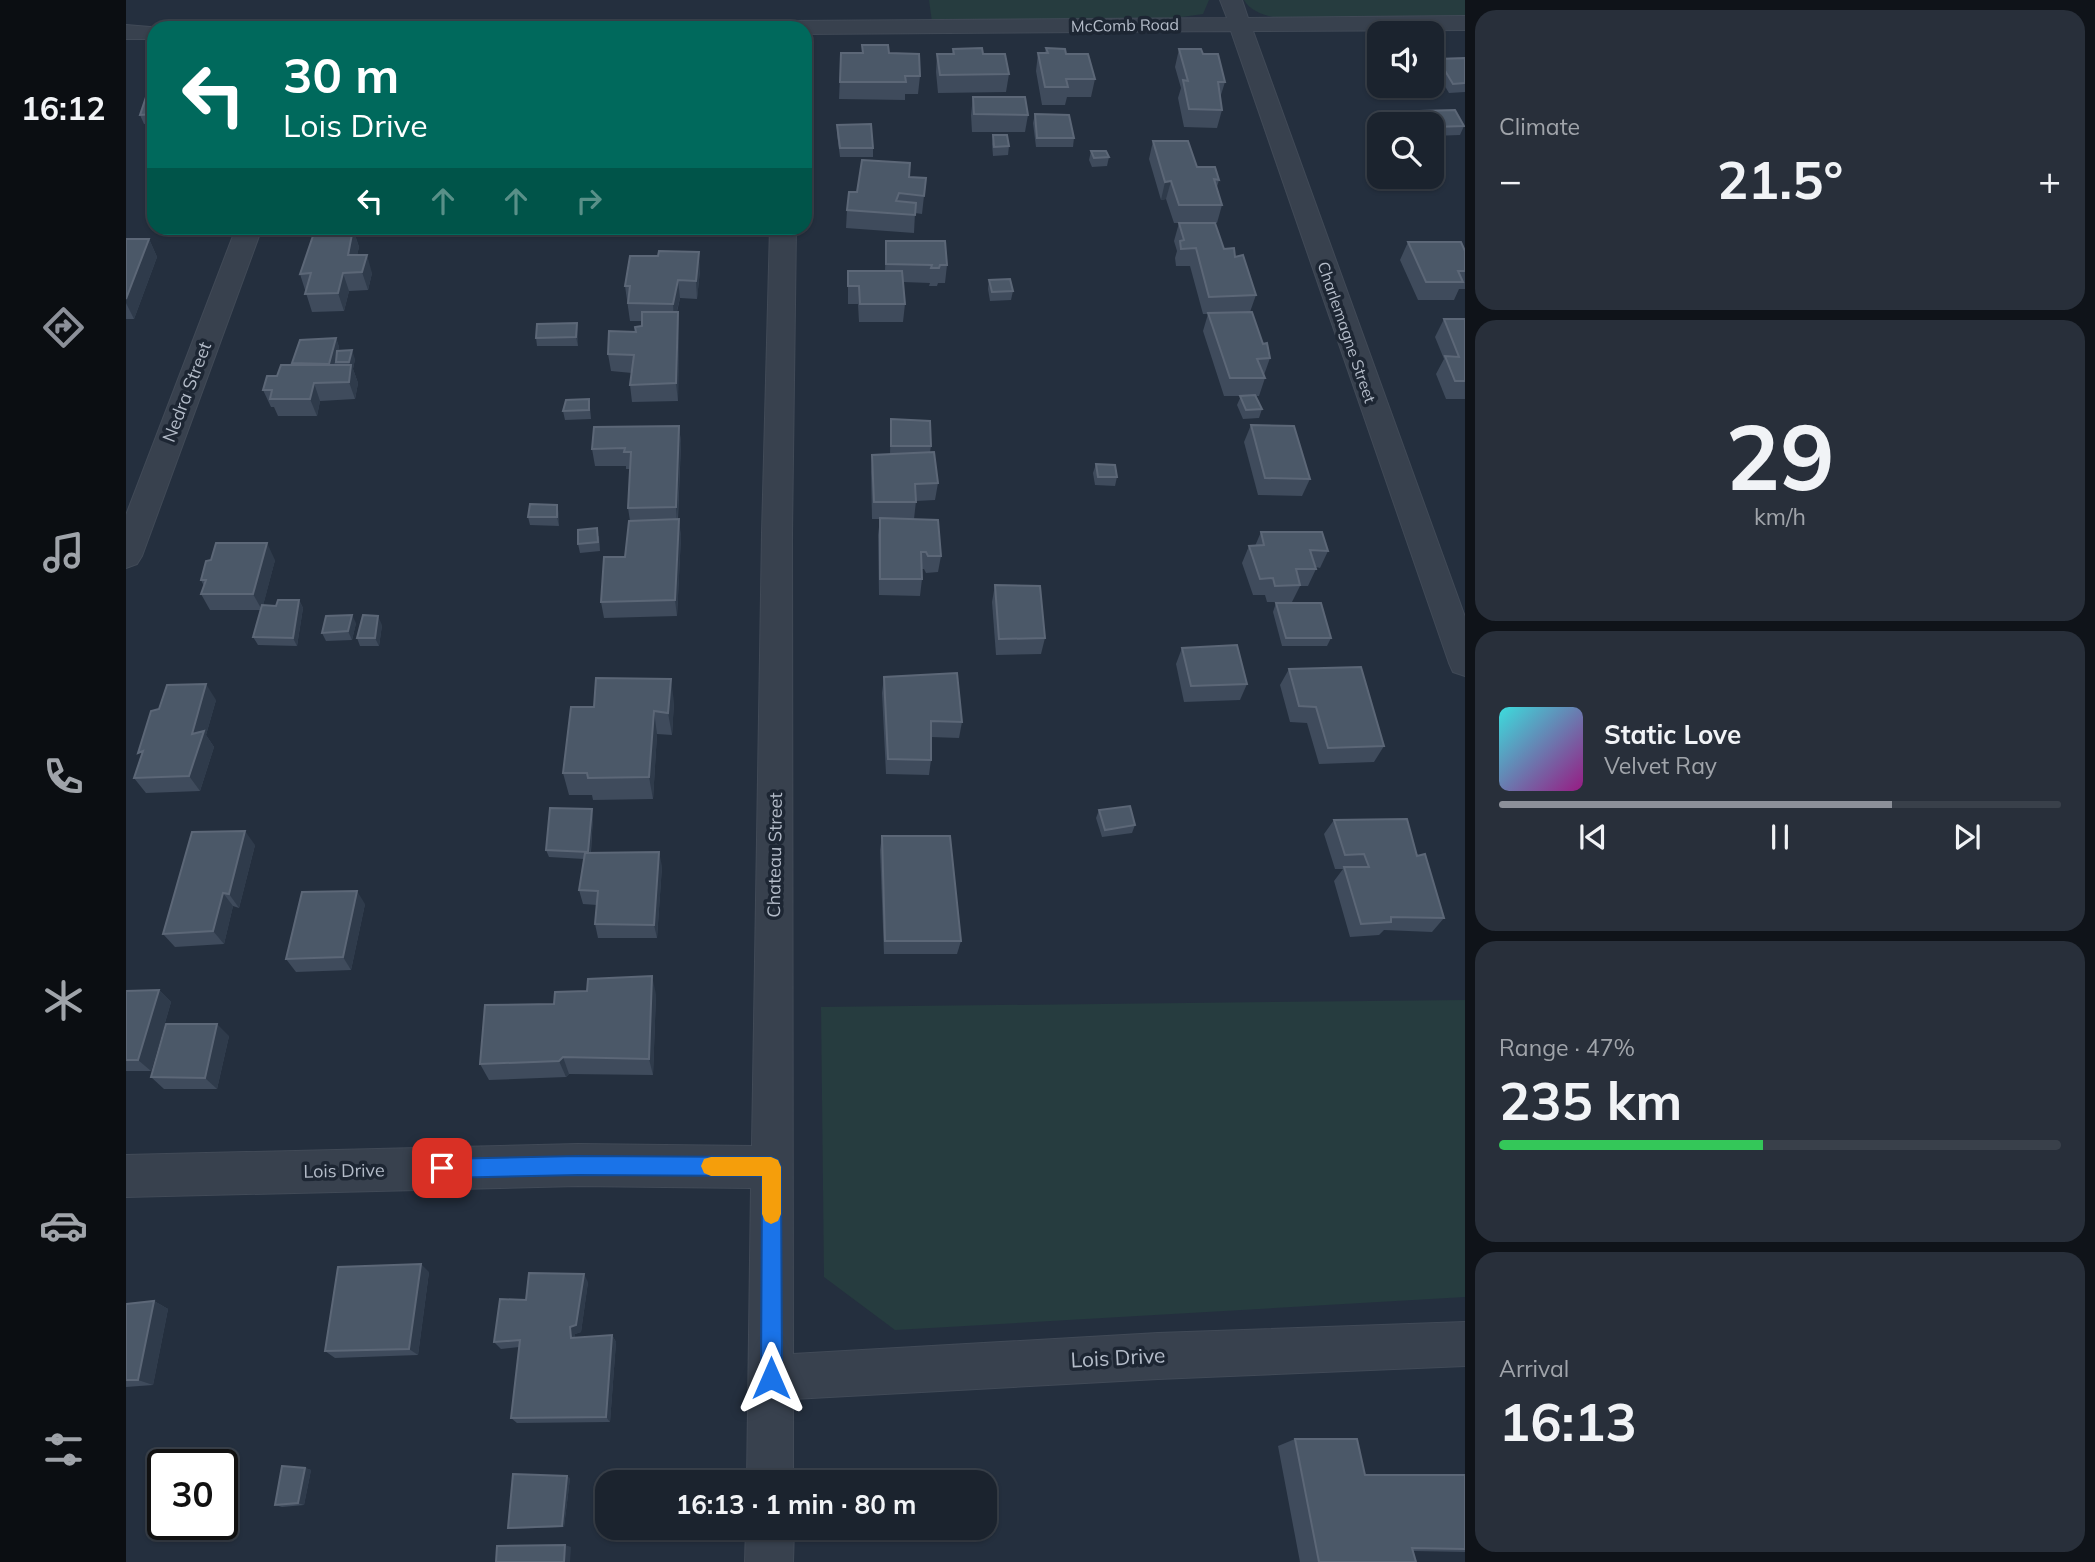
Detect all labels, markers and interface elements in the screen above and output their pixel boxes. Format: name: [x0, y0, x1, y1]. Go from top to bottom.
street label: McComb Road: [1071, 14, 1179, 36]
map controls: [1367, 21, 1444, 189]
button: sound: [1367, 21, 1444, 98]
text: 30 m: [283, 44, 399, 105]
icon: left: [168, 49, 259, 140]
text: 16:12: [21, 88, 105, 128]
text: Lois Drive: [283, 105, 428, 145]
button: search: [1367, 112, 1444, 189]
text: Climate: [1499, 112, 1580, 141]
text: 21.5°: [1717, 147, 1843, 212]
text: −: [1499, 156, 1522, 204]
text: +: [2038, 156, 2061, 204]
icon: left: [351, 182, 389, 220]
icon: ahead: [424, 182, 462, 220]
icon: ahead: [497, 182, 535, 220]
icon: right: [570, 182, 608, 220]
street label: Charlemagne Street: [1313, 259, 1381, 406]
icon: directions: [39, 303, 88, 352]
street label: Nedra Street: [157, 338, 216, 445]
text: 29: [1725, 399, 1835, 513]
text: km/h: [1754, 502, 1806, 531]
icon: music: [39, 528, 88, 577]
text: Static Love: [1604, 718, 1741, 751]
text: Velvet Ray: [1604, 751, 1717, 780]
icon: phone: [39, 752, 88, 801]
street label: Chateau Street: [762, 792, 787, 918]
icon: previous: [1574, 818, 1612, 856]
icon: pause: [1761, 818, 1799, 856]
icon: next: [1948, 818, 1986, 856]
icon: climate: [39, 976, 88, 1025]
text: Range · 47%: [1499, 1033, 1635, 1062]
text: 235 km: [1499, 1068, 1682, 1133]
pin: [412, 1138, 472, 1198]
icon: arrive: [423, 1149, 461, 1187]
street label: Lois Drive: [303, 1158, 385, 1183]
icon: car: [39, 1201, 88, 1250]
position arrow: [734, 1341, 808, 1415]
street label: Lois Drive: [1070, 1342, 1166, 1372]
text: Arrival: [1499, 1354, 1569, 1383]
text: 16:13: [1499, 1389, 1637, 1454]
icon: filters: [39, 1425, 88, 1474]
speed limit sign: 30: [147, 1449, 238, 1540]
text: 16:13 · 1 min · 80 m: [676, 1488, 916, 1521]

